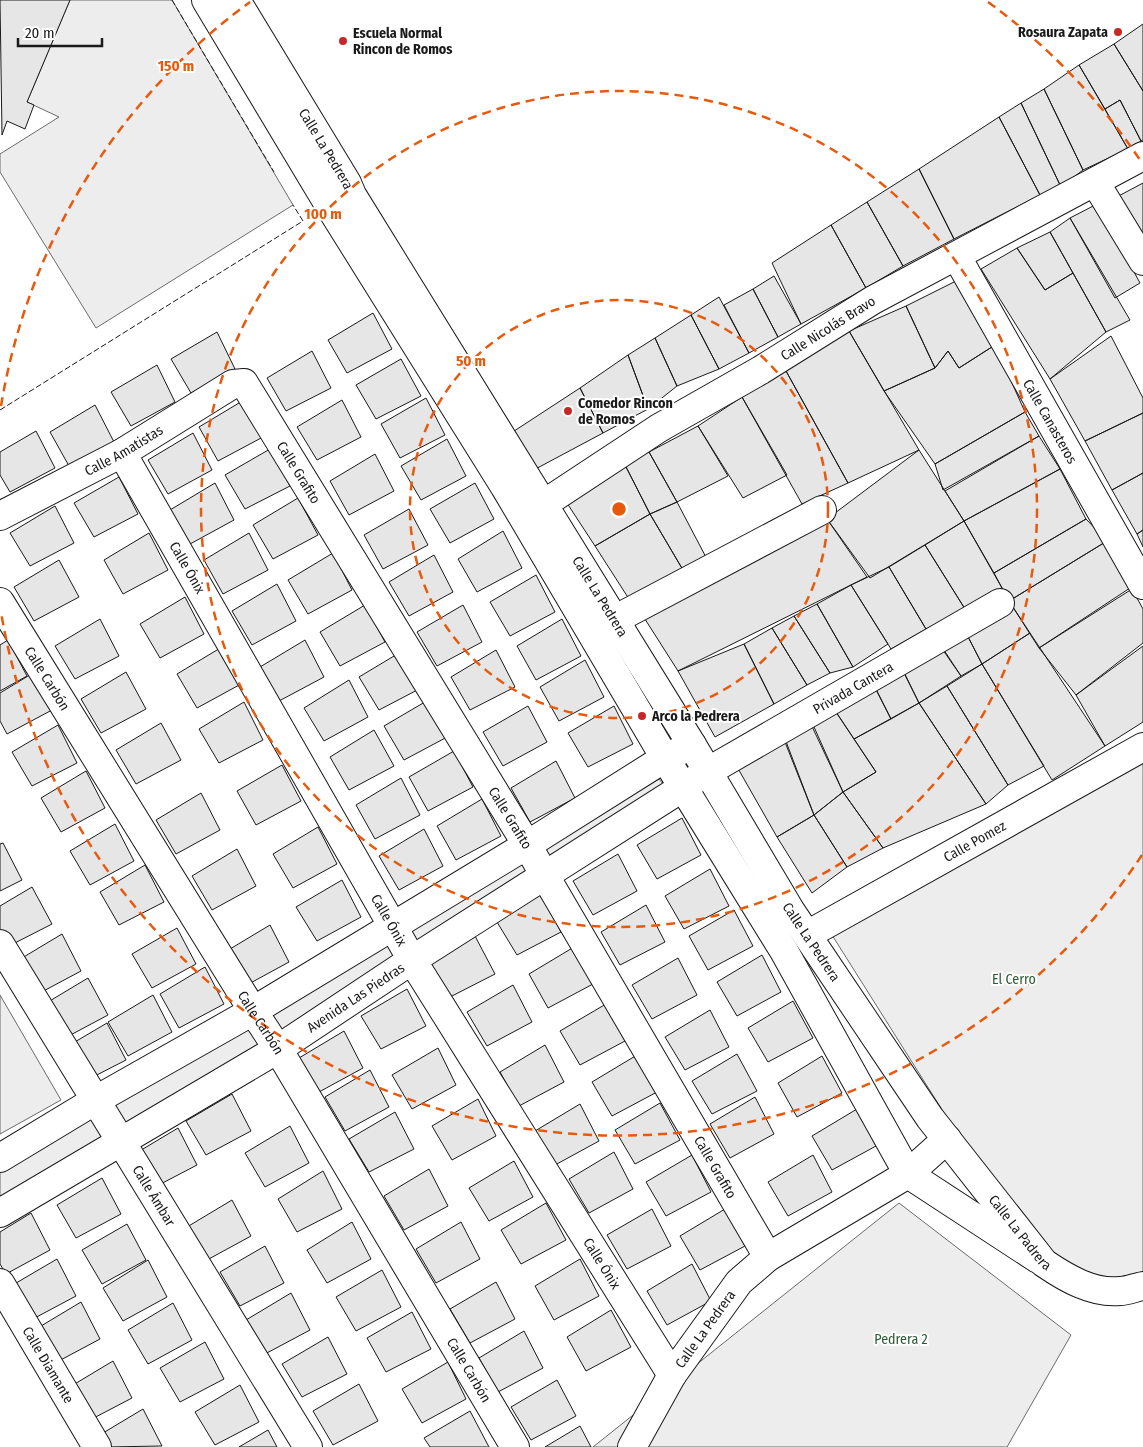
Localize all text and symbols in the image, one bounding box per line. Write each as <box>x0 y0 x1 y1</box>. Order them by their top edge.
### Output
scale bar <box>18 15 101 47</box>
text: 20 m <box>25 24 55 42</box>
place label: Rosaura Zapata <box>1018 24 1108 41</box>
place label: Escuela Normal Rincon de Romos <box>353 25 452 58</box>
marker: Rosaura Zapata <box>1112 26 1124 38</box>
marker: Escuela Normal Rincon de Romos <box>337 35 349 47</box>
text: 150 m <box>158 57 194 75</box>
street label: Calle La Pedrera <box>295 105 357 192</box>
text: 100 m <box>304 205 342 223</box>
street label: Calle Nicolás Bravo <box>777 292 878 364</box>
text: 50 m <box>456 352 486 370</box>
street label: Calle Canasteros <box>1020 376 1081 467</box>
place label: Comedor Rincon de Romos <box>578 395 673 428</box>
marker: Comedor Rincon de Romos <box>562 405 574 417</box>
street label: Calle Amatistas <box>82 421 166 479</box>
street label: Calle Grafito <box>273 438 324 507</box>
centre of rings <box>610 500 628 518</box>
street label: Calle Ónix <box>166 539 210 597</box>
street label: Calle La Pedrera <box>569 553 632 640</box>
street label: Calle Carbón <box>21 643 74 714</box>
street label: Privada Cantera <box>810 658 896 718</box>
place label: Arco la Pedrera <box>651 708 740 725</box>
marker: Arco la Pedrera <box>636 710 648 722</box>
street label: Calle Grafito <box>485 784 536 852</box>
street label: Calle Pomez <box>940 817 1009 865</box>
street label: Calle Ónix <box>368 891 411 950</box>
street label: Calle La Pedrera <box>779 899 844 985</box>
street label: Avenida Las Piedras <box>304 959 408 1036</box>
park label: El Cerro <box>992 971 1036 988</box>
street label: Calle Carbón <box>234 988 288 1057</box>
street label: Calle Grafito <box>690 1133 740 1201</box>
street label: Calle Ámbar <box>129 1162 179 1229</box>
street label: Calle La Padrera <box>985 1191 1055 1274</box>
street label: Calle Ónix <box>580 1235 625 1293</box>
street label: Calle La Pedrera <box>671 1287 739 1371</box>
street label: Calle Diamante <box>19 1323 78 1406</box>
park label: Pedrera 2 <box>874 1331 928 1348</box>
street label: Calle Carbón <box>443 1335 495 1405</box>

